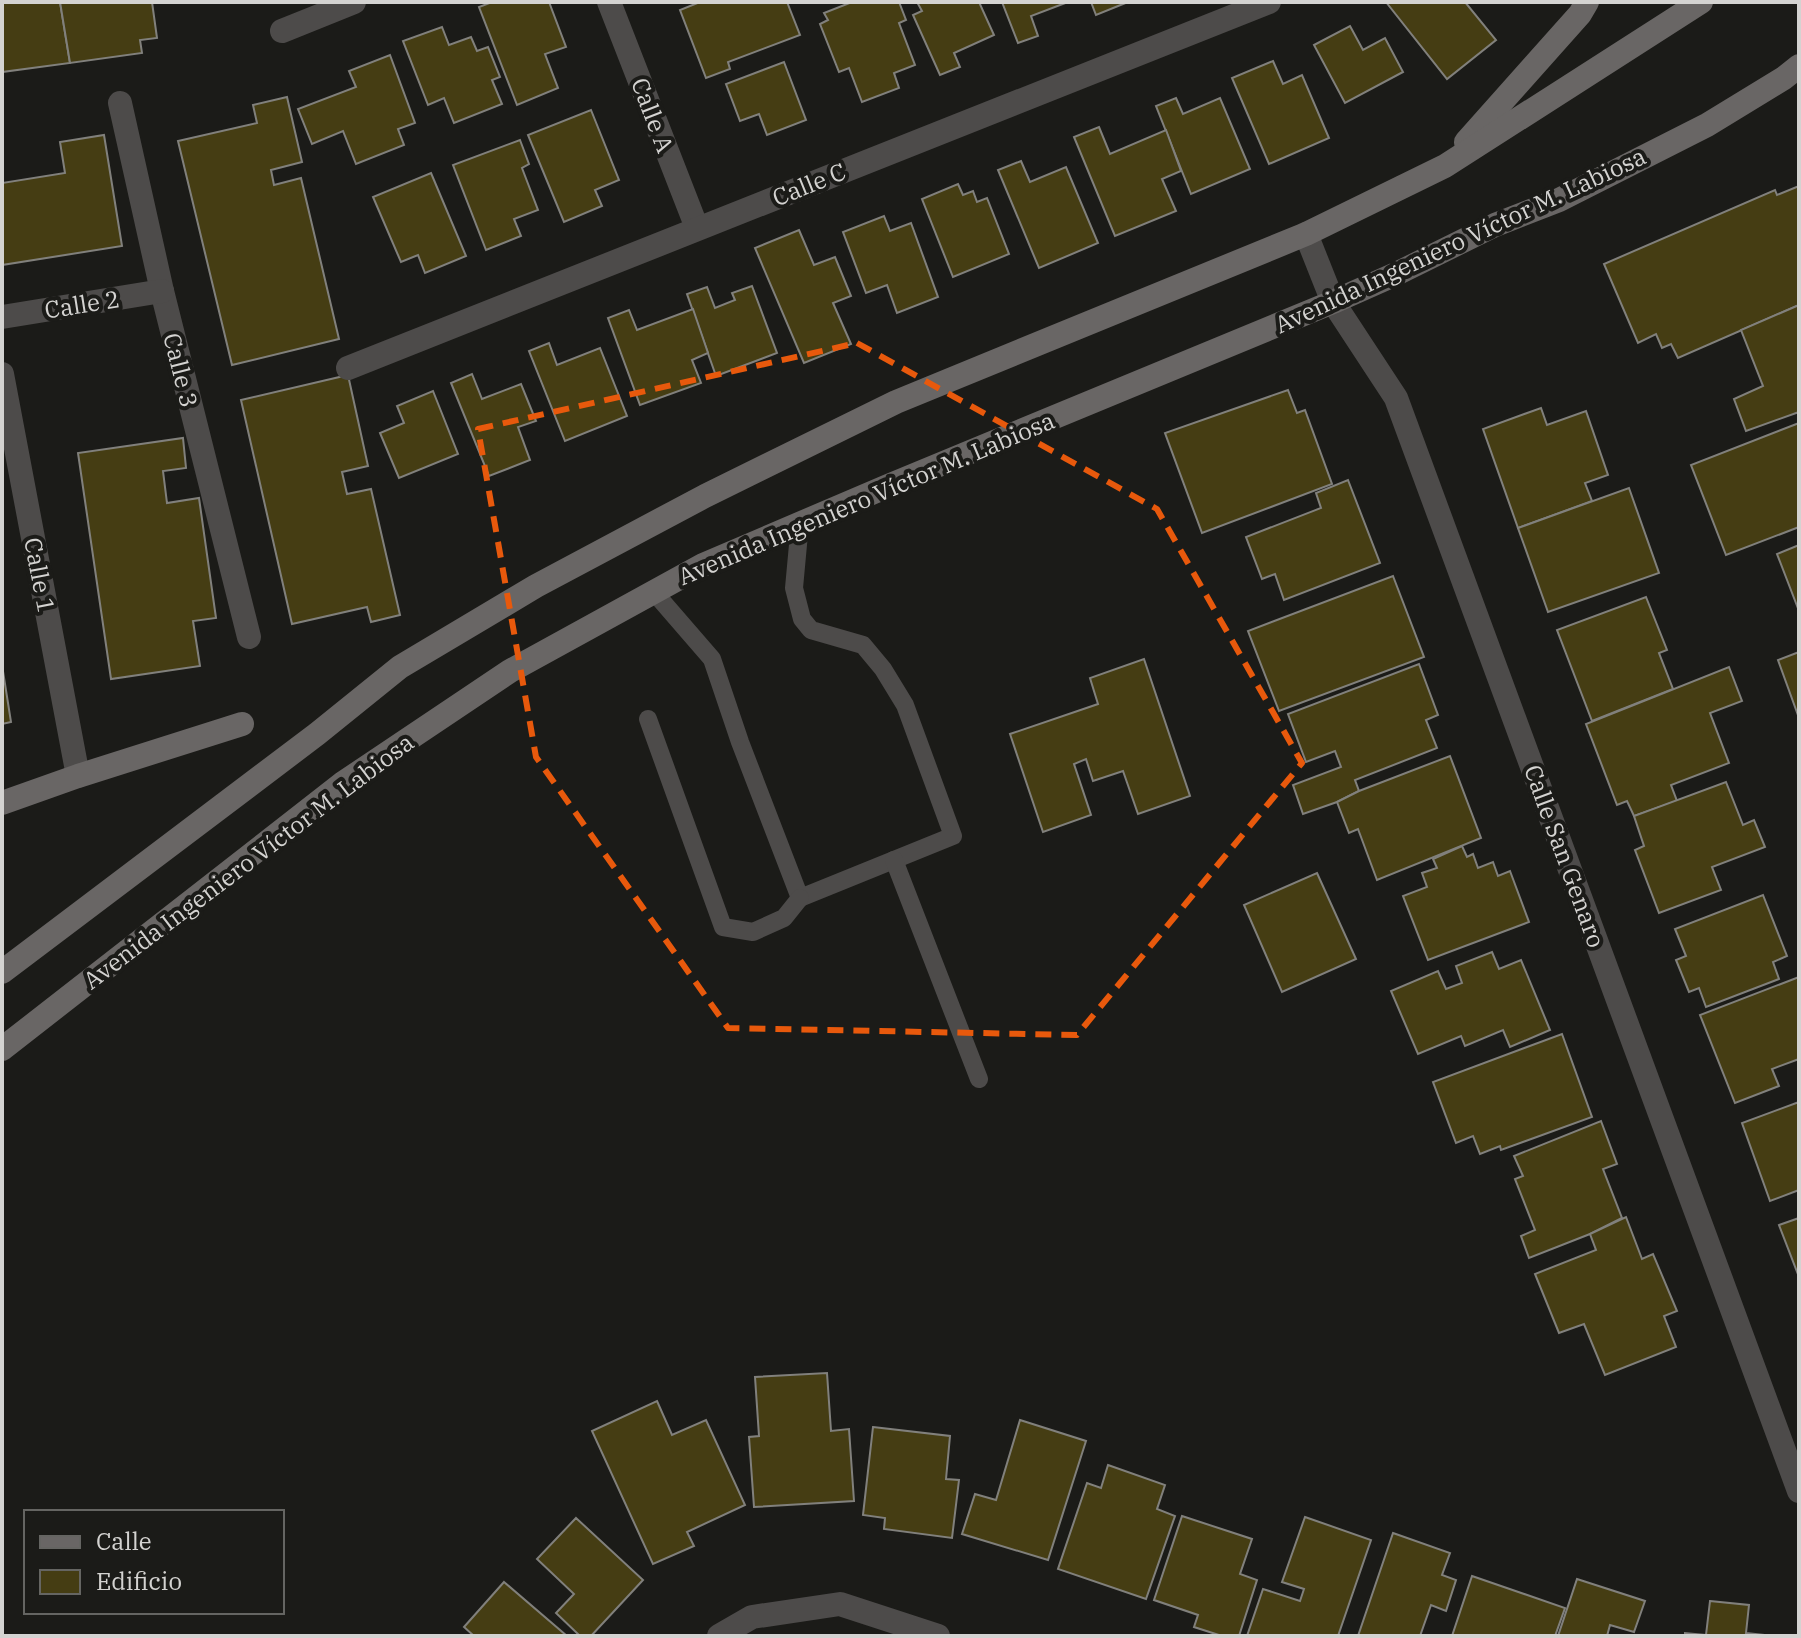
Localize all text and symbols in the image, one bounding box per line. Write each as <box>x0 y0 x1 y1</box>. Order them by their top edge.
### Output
street label: Calle A <box>624 73 682 158</box>
street label: Avenida Ingeniero Víctor M. Labiosa <box>1269 140 1651 340</box>
street label: Calle C <box>767 155 851 213</box>
street label: Calle 2 <box>42 282 122 326</box>
street label: Calle 3 <box>156 329 206 411</box>
street label: Avenida Ingeniero Víctor M. Labiosa <box>673 404 1059 592</box>
street label: Calle 1 <box>17 535 63 615</box>
street label: Avenida Ingeniero Víctor M. Labiosa <box>76 726 420 996</box>
street label: Calle San Genaro <box>1517 760 1613 952</box>
legend <box>24 1510 284 1614</box>
text: Calle <box>96 1525 152 1557</box>
text: Edificio <box>96 1565 182 1597</box>

